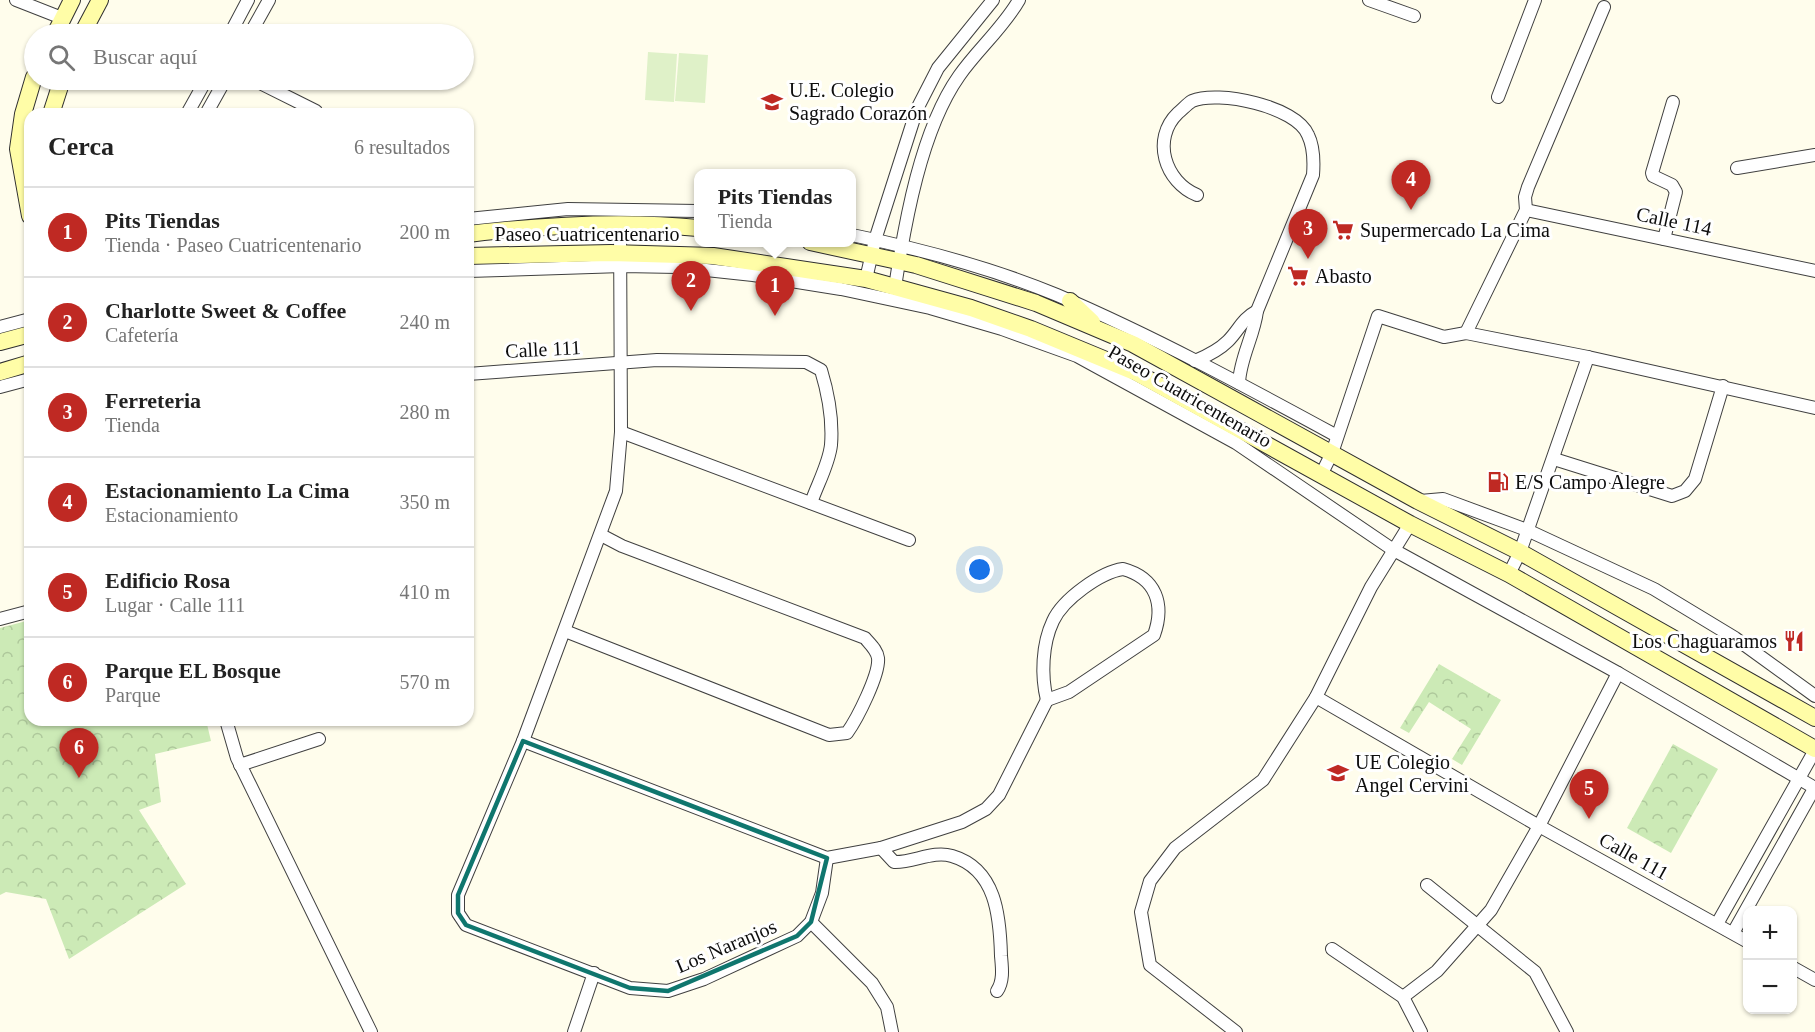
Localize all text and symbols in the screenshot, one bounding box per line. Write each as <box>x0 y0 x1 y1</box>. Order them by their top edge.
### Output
search box <box>24 24 474 90</box>
icon: search <box>45 41 78 74</box>
text: Buscar aquí <box>93 44 197 69</box>
place label: U.E. Colegio Sagrado Corazón <box>789 79 927 125</box>
school or university icon: U.E. Colegio Sagrado Corazón <box>760 90 784 114</box>
text: Cerca <box>48 132 114 161</box>
text: 6 resultados <box>354 136 450 158</box>
pin: 4 <box>1392 160 1430 210</box>
popup <box>694 169 856 247</box>
text: Pits Tiendas <box>718 184 832 209</box>
street label: Calle 114 <box>1634 202 1714 240</box>
text: Pits Tiendas <box>105 208 220 233</box>
text: Tienda <box>718 210 772 232</box>
pin: 3 <box>1288 210 1328 259</box>
supermarket icon: Supermercado La Cima <box>1331 218 1355 242</box>
place label: Supermercado La Cima <box>1360 219 1550 242</box>
text: 1 <box>63 221 73 243</box>
text: 200 m <box>399 221 450 243</box>
street label: Paseo Cuatricentenario <box>495 223 679 245</box>
text: Tienda · Paseo Cuatricentenario <box>105 234 361 256</box>
pin: 2 <box>672 262 710 311</box>
supermarket icon: Abasto <box>1286 264 1310 288</box>
place label: Abasto <box>1315 265 1372 287</box>
pin: 1 <box>756 266 794 316</box>
text: Charlotte Sweet & Coffee <box>105 298 346 323</box>
text: 2 <box>63 311 73 333</box>
text: 240 m <box>399 311 450 333</box>
text: Cafetería <box>105 324 178 346</box>
street label: Calle 111 <box>505 336 581 362</box>
street label: Paseo Cuatricentenario <box>1104 340 1276 452</box>
text: Ferreteria <box>105 388 201 413</box>
text: 3 <box>63 401 73 423</box>
text: 280 m <box>399 401 450 423</box>
text: Tienda <box>105 414 160 436</box>
fuel station icon: E/S Campo Alegre <box>1486 470 1510 494</box>
place label: E/S Campo Alegre <box>1515 471 1665 494</box>
text: Estacionamiento La Cima <box>105 478 349 503</box>
text: 4 <box>63 491 73 513</box>
text: 350 m <box>399 491 450 513</box>
text: Estacionamiento <box>105 504 238 526</box>
your location <box>965 555 994 584</box>
text: Edificio Rosa <box>105 568 230 593</box>
text: 5 <box>63 581 73 603</box>
text: 410 m <box>399 581 450 603</box>
text: Lugar · Calle 111 <box>105 594 245 616</box>
restaurant icon: Los Chaguaramos <box>1782 629 1806 653</box>
place label: Los Chaguaramos <box>1632 630 1777 653</box>
text: Parque EL Bosque <box>105 658 281 683</box>
text: 6 <box>63 671 73 693</box>
text: 570 m <box>399 671 450 693</box>
text: Parque <box>105 684 161 706</box>
pin: 6 <box>60 728 98 778</box>
place label: UE Colegio Angel Cervini <box>1355 751 1469 797</box>
school or university icon: UE Colegio Angel Cervini <box>1326 761 1350 785</box>
pin: 5 <box>1570 770 1608 819</box>
street label: Calle 111 <box>1596 828 1672 884</box>
map controls <box>1743 906 1797 1014</box>
button: + <box>1743 906 1797 960</box>
street label: Los Naranjos <box>672 915 780 978</box>
button: − <box>1743 960 1797 1014</box>

